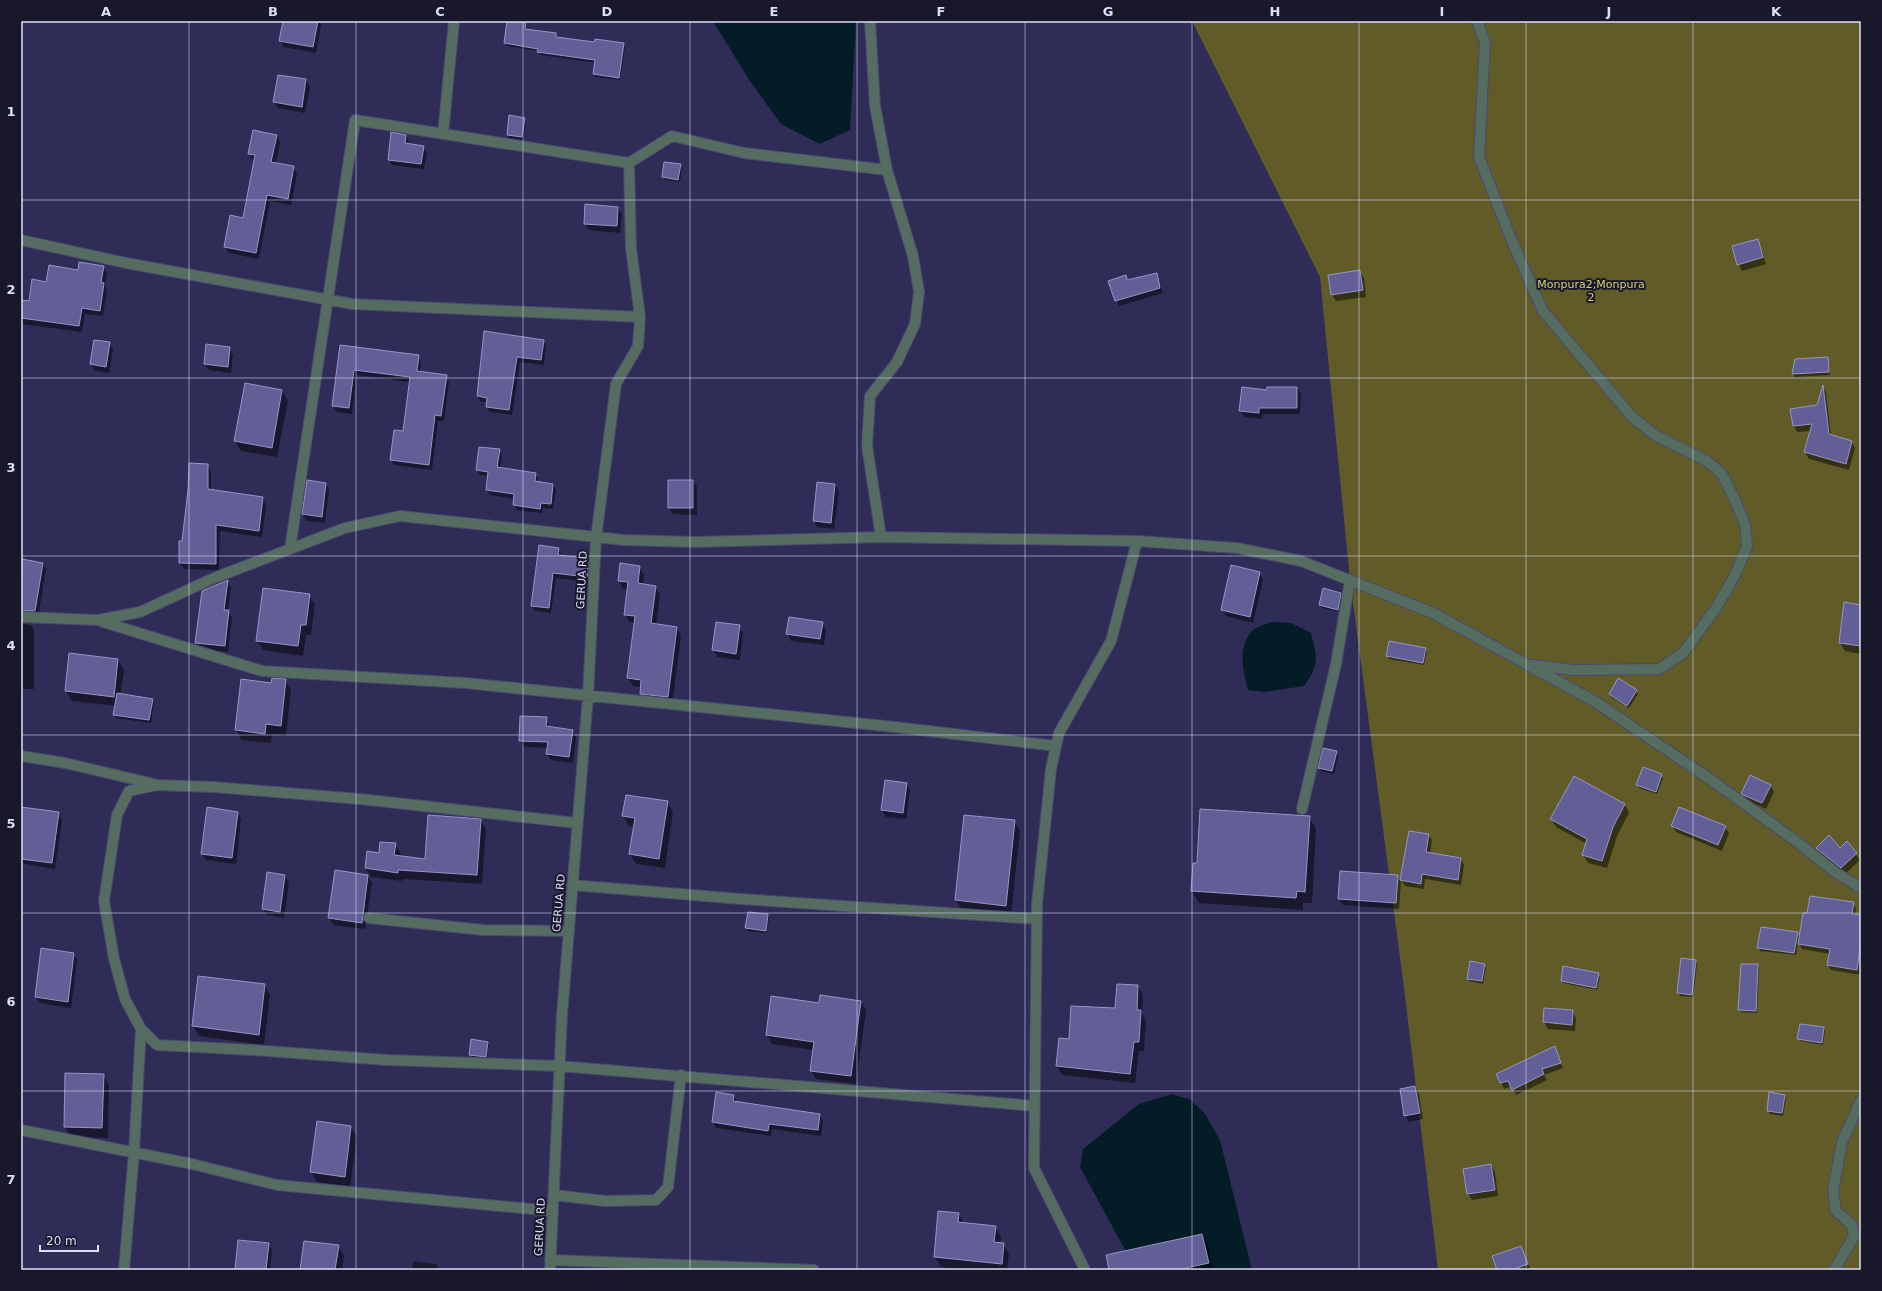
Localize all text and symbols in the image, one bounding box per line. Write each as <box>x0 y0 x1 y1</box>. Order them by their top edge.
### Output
text: A <box>101 4 111 19</box>
text: B <box>268 4 278 19</box>
text: C <box>435 4 445 19</box>
text: D <box>602 4 613 19</box>
text: E <box>770 4 778 19</box>
text: F <box>937 4 945 19</box>
text: G <box>1103 4 1113 19</box>
text: H <box>1270 4 1280 19</box>
text: I <box>1440 4 1444 19</box>
text: J <box>1606 4 1611 19</box>
text: K <box>1771 4 1782 19</box>
text: 1 <box>6 104 16 119</box>
park label: Monpura2;Monpura 2 <box>1537 278 1645 304</box>
text: 2 <box>6 282 16 297</box>
text: 3 <box>6 460 16 475</box>
street label: GERUA RD <box>574 551 590 609</box>
text: 4 <box>6 638 16 653</box>
text: 5 <box>6 816 16 831</box>
street label: GERUA RD <box>550 873 568 933</box>
text: 6 <box>6 994 16 1009</box>
text: 7 <box>6 1172 16 1187</box>
street label: GERUA RD <box>532 1198 548 1256</box>
scale bar <box>40 1227 98 1253</box>
text: 20 m <box>46 1234 77 1248</box>

